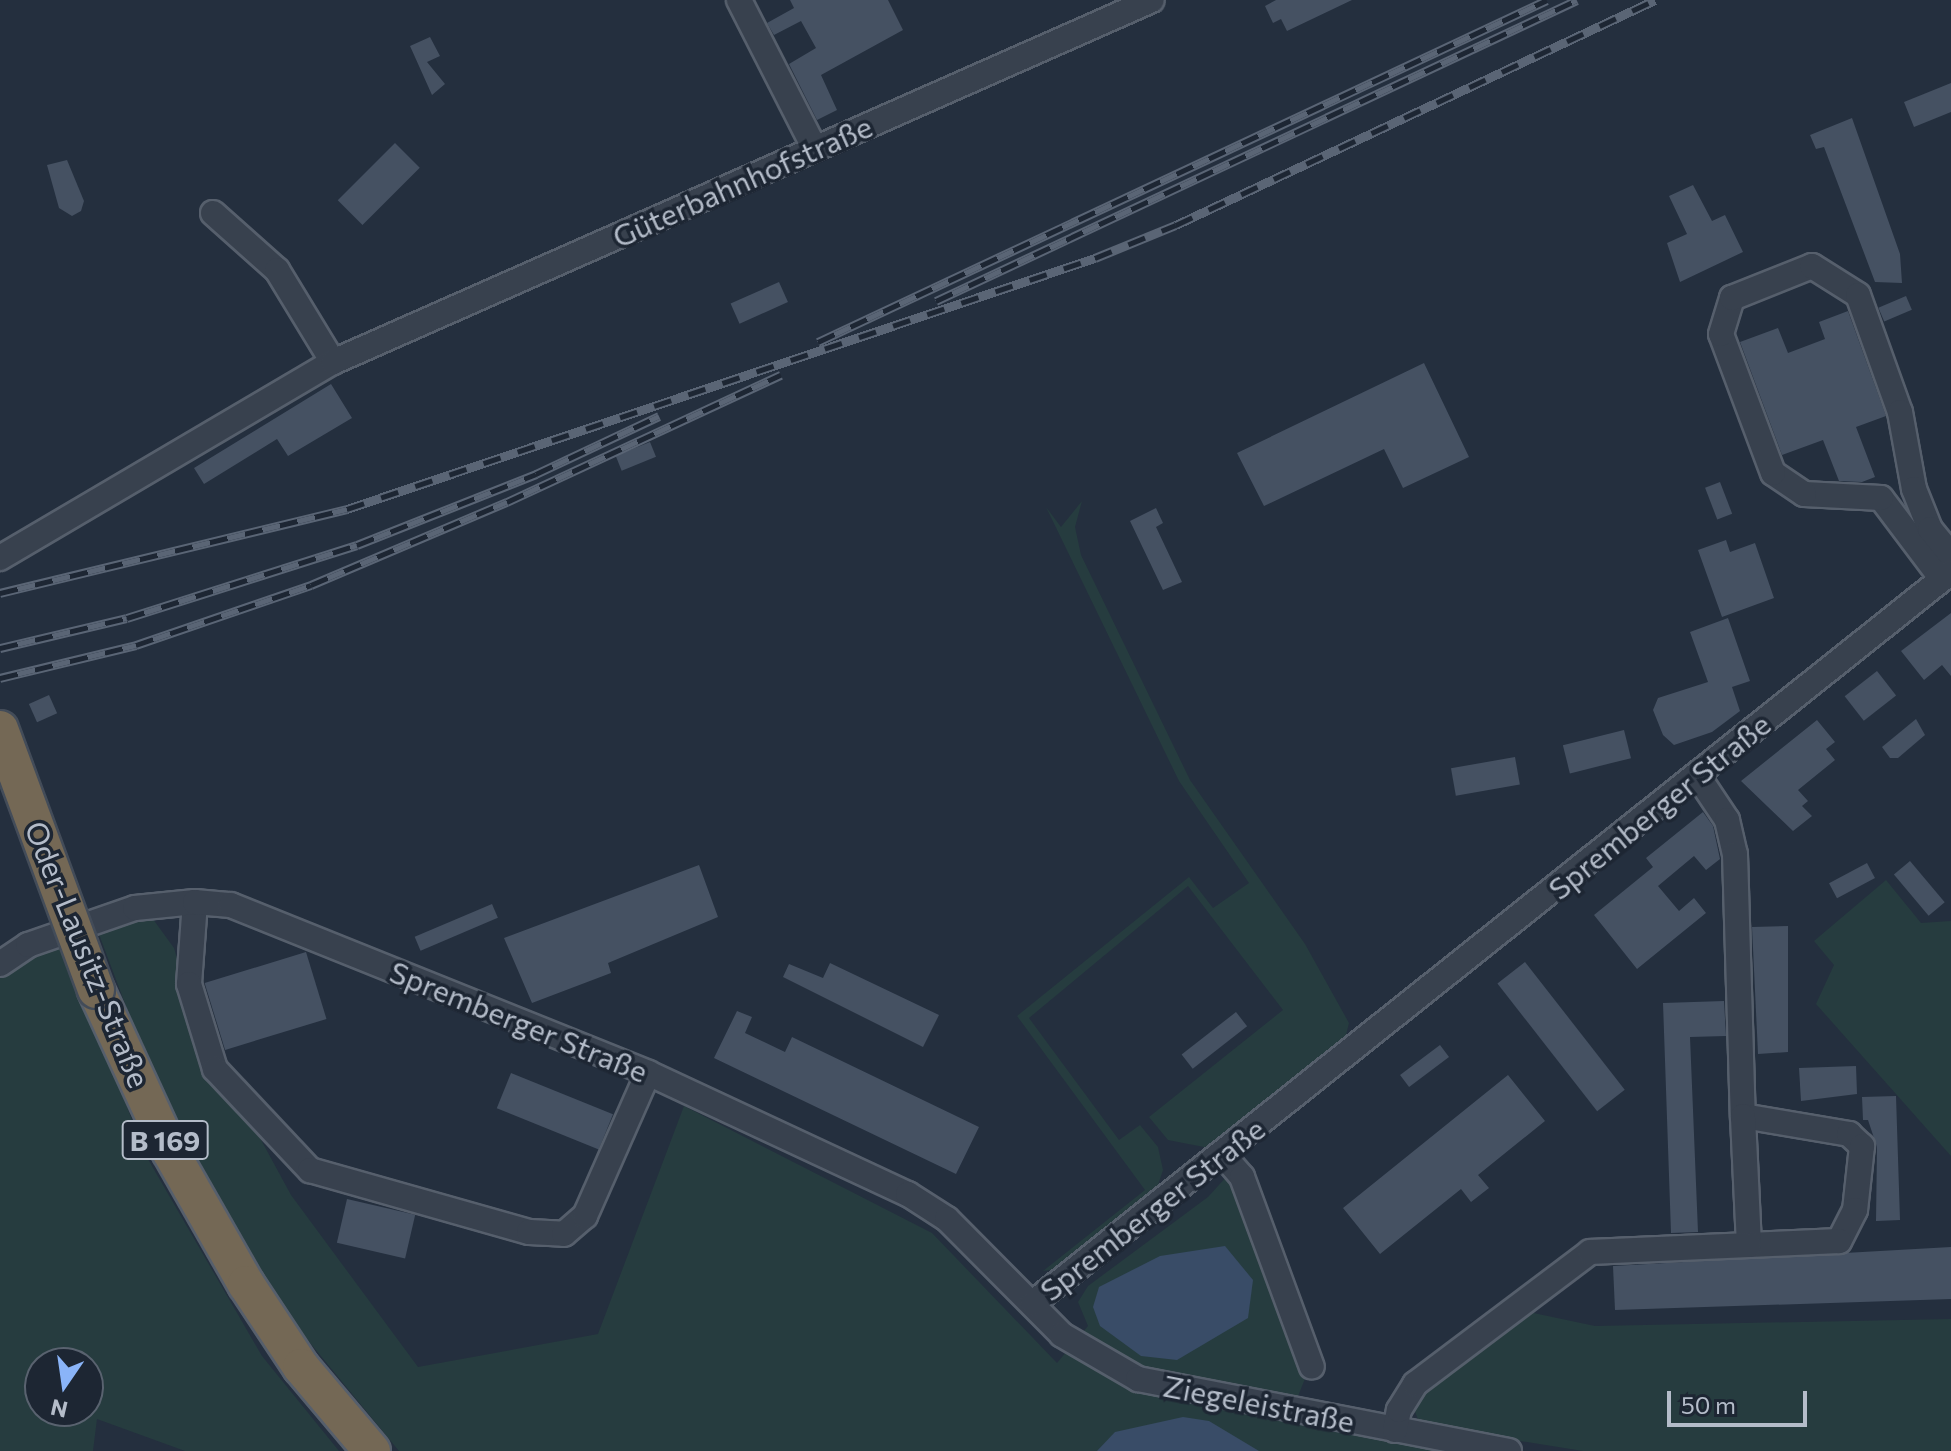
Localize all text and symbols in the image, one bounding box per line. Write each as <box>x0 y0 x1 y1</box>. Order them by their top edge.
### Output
street label: Güterbahnhofstraße <box>607 108 877 254</box>
street label: Spremberger Straße <box>1541 706 1777 906</box>
street label: Oder-Lausitz-Straße <box>18 816 158 1092</box>
street label: Spremberger Straße <box>385 953 653 1089</box>
street label: Spremberger Straße <box>1033 1110 1271 1308</box>
road number: B 169 <box>121 1116 209 1164</box>
north arrow <box>24 1347 104 1427</box>
street label: Ziegeleistraße <box>1160 1367 1358 1439</box>
scale bar <box>1671 1375 1811 1425</box>
text: 50 m <box>1681 1390 1736 1419</box>
text: N <box>48 1394 70 1424</box>

